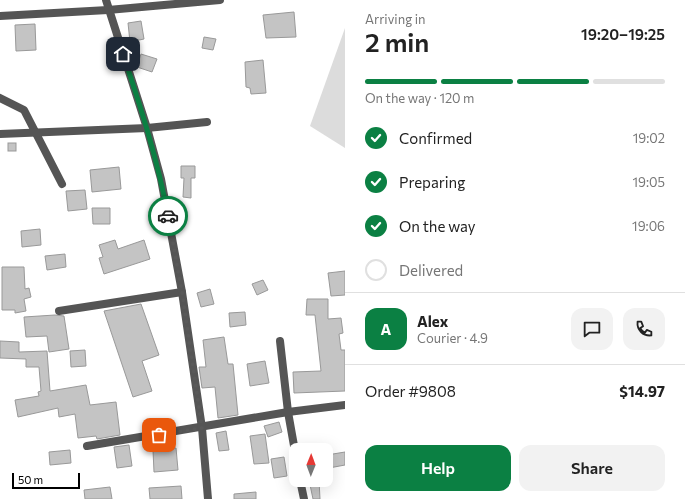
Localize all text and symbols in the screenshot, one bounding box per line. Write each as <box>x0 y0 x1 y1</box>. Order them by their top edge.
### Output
text: Arriving in <box>365 11 425 27</box>
text: 19:20–19:25 <box>581 25 665 43</box>
text: 2 min <box>365 26 429 57</box>
pin <box>106 37 140 71</box>
icon: home <box>112 43 134 65</box>
text: On the way · 120 m <box>365 90 474 106</box>
icon: check <box>365 127 387 149</box>
text: Confirmed <box>399 129 472 147</box>
text: 19:02 <box>633 130 665 146</box>
icon: check <box>365 171 387 193</box>
text: Preparing <box>399 173 465 191</box>
text: 19:05 <box>633 174 665 190</box>
courier <box>148 196 188 236</box>
icon: car <box>157 205 179 227</box>
icon: check <box>365 215 387 237</box>
text: On the way <box>399 217 476 235</box>
text: 19:06 <box>632 218 665 234</box>
text: Delivered <box>399 261 463 279</box>
button: chat <box>571 308 613 350</box>
button: phone <box>623 308 665 350</box>
text: Alex <box>417 312 448 330</box>
text: A <box>381 320 391 338</box>
text: Courier · 4.9 <box>417 330 488 346</box>
text: Order #9808 <box>365 382 456 400</box>
text: $14.97 <box>619 382 665 400</box>
pin <box>142 418 176 452</box>
icon: bag <box>148 424 170 446</box>
north arrow <box>289 443 333 487</box>
map controls <box>289 443 333 487</box>
button: Help <box>365 445 511 491</box>
button: Share <box>519 445 665 491</box>
scale bar <box>12 471 80 490</box>
text: 50 m <box>18 473 43 486</box>

